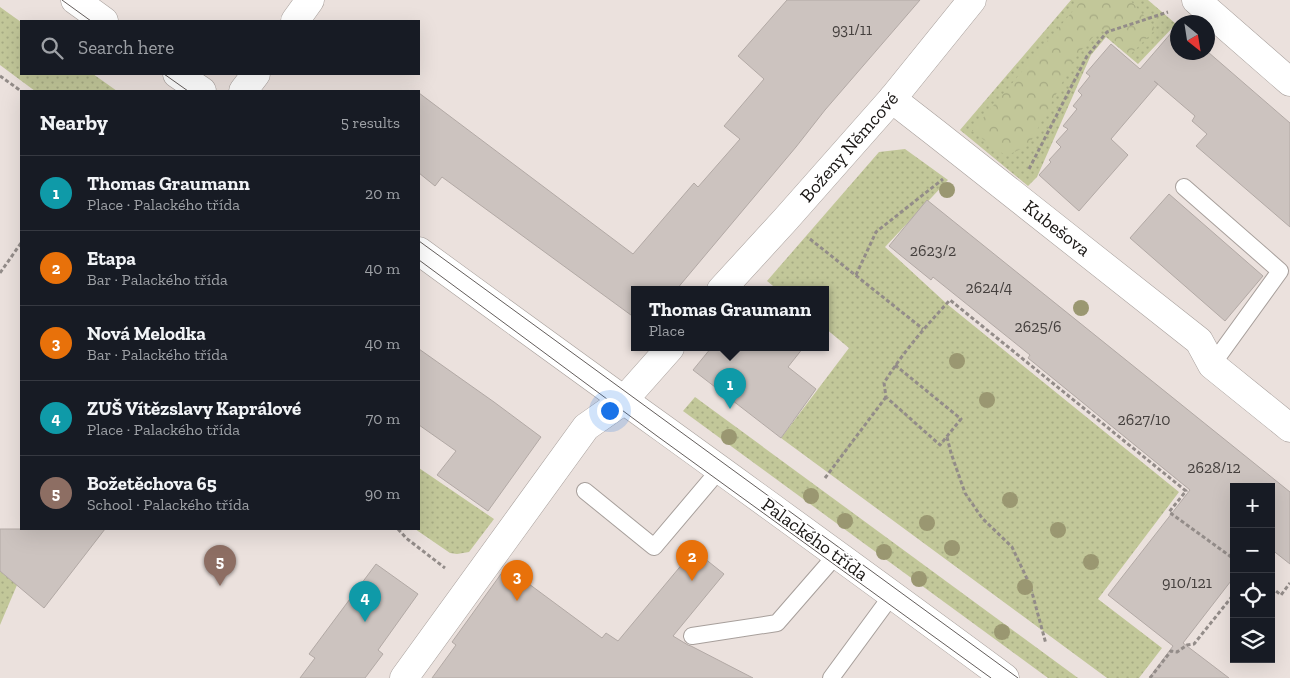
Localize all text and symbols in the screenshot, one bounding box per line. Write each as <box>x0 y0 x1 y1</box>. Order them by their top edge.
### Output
north arrow <box>1170 15 1215 60</box>
search box <box>20 20 420 75</box>
house number: 931/11 <box>832 20 872 39</box>
icon: search <box>38 34 66 62</box>
text: Search here <box>78 36 174 59</box>
street label: Boženy Němcové <box>795 87 903 207</box>
text: Nearby <box>40 110 108 135</box>
text: 5 results <box>341 113 400 132</box>
text: Thomas Graumann <box>87 172 250 195</box>
text: 1 <box>53 184 59 203</box>
text: 20 m <box>365 184 400 203</box>
text: Place · Palackého třída <box>87 195 240 214</box>
street label: Kubešova <box>1019 195 1095 261</box>
house number: 2623/2 <box>910 241 956 260</box>
text: Etapa <box>87 247 136 270</box>
text: 2 <box>52 259 60 278</box>
text: 40 m <box>365 259 400 278</box>
text: Bar · Palackého třída <box>87 270 228 289</box>
house number: 2624/4 <box>966 278 1013 297</box>
popup <box>631 286 829 351</box>
text: Thomas Graumann <box>649 298 811 321</box>
house number: 2625/6 <box>1015 317 1061 336</box>
text: Place <box>649 321 685 340</box>
text: Nová Melodka <box>87 322 206 345</box>
text: 3 <box>52 334 60 353</box>
text: 40 m <box>365 334 400 353</box>
text: Bar · Palackého třída <box>87 345 228 364</box>
pin: 1 <box>714 368 746 409</box>
text: ZUŠ Vítězslavy Kaprálové <box>87 397 301 420</box>
your location <box>597 398 623 424</box>
text: 4 <box>51 409 61 428</box>
text: 70 m <box>366 409 400 428</box>
house number: 2627/10 <box>1118 410 1170 429</box>
text: Place · Palackého třída <box>87 420 240 439</box>
house number: 2628/12 <box>1187 458 1241 477</box>
text: Božetěchova 65 <box>87 472 217 495</box>
map controls <box>1230 483 1275 663</box>
button: + <box>1230 483 1275 528</box>
text: 5 <box>52 484 60 503</box>
text: 90 m <box>365 484 400 503</box>
street label: Palackého třída <box>757 493 873 585</box>
text: School · Palackého třída <box>87 495 250 514</box>
button: − <box>1230 528 1275 573</box>
pin: 2 <box>676 540 708 581</box>
pin: 5 <box>204 545 236 586</box>
pin: 3 <box>501 560 533 601</box>
house number: 910/121 <box>1162 573 1212 592</box>
button: locate <box>1230 573 1275 618</box>
pin: 4 <box>349 581 381 622</box>
button: layers <box>1230 618 1275 663</box>

